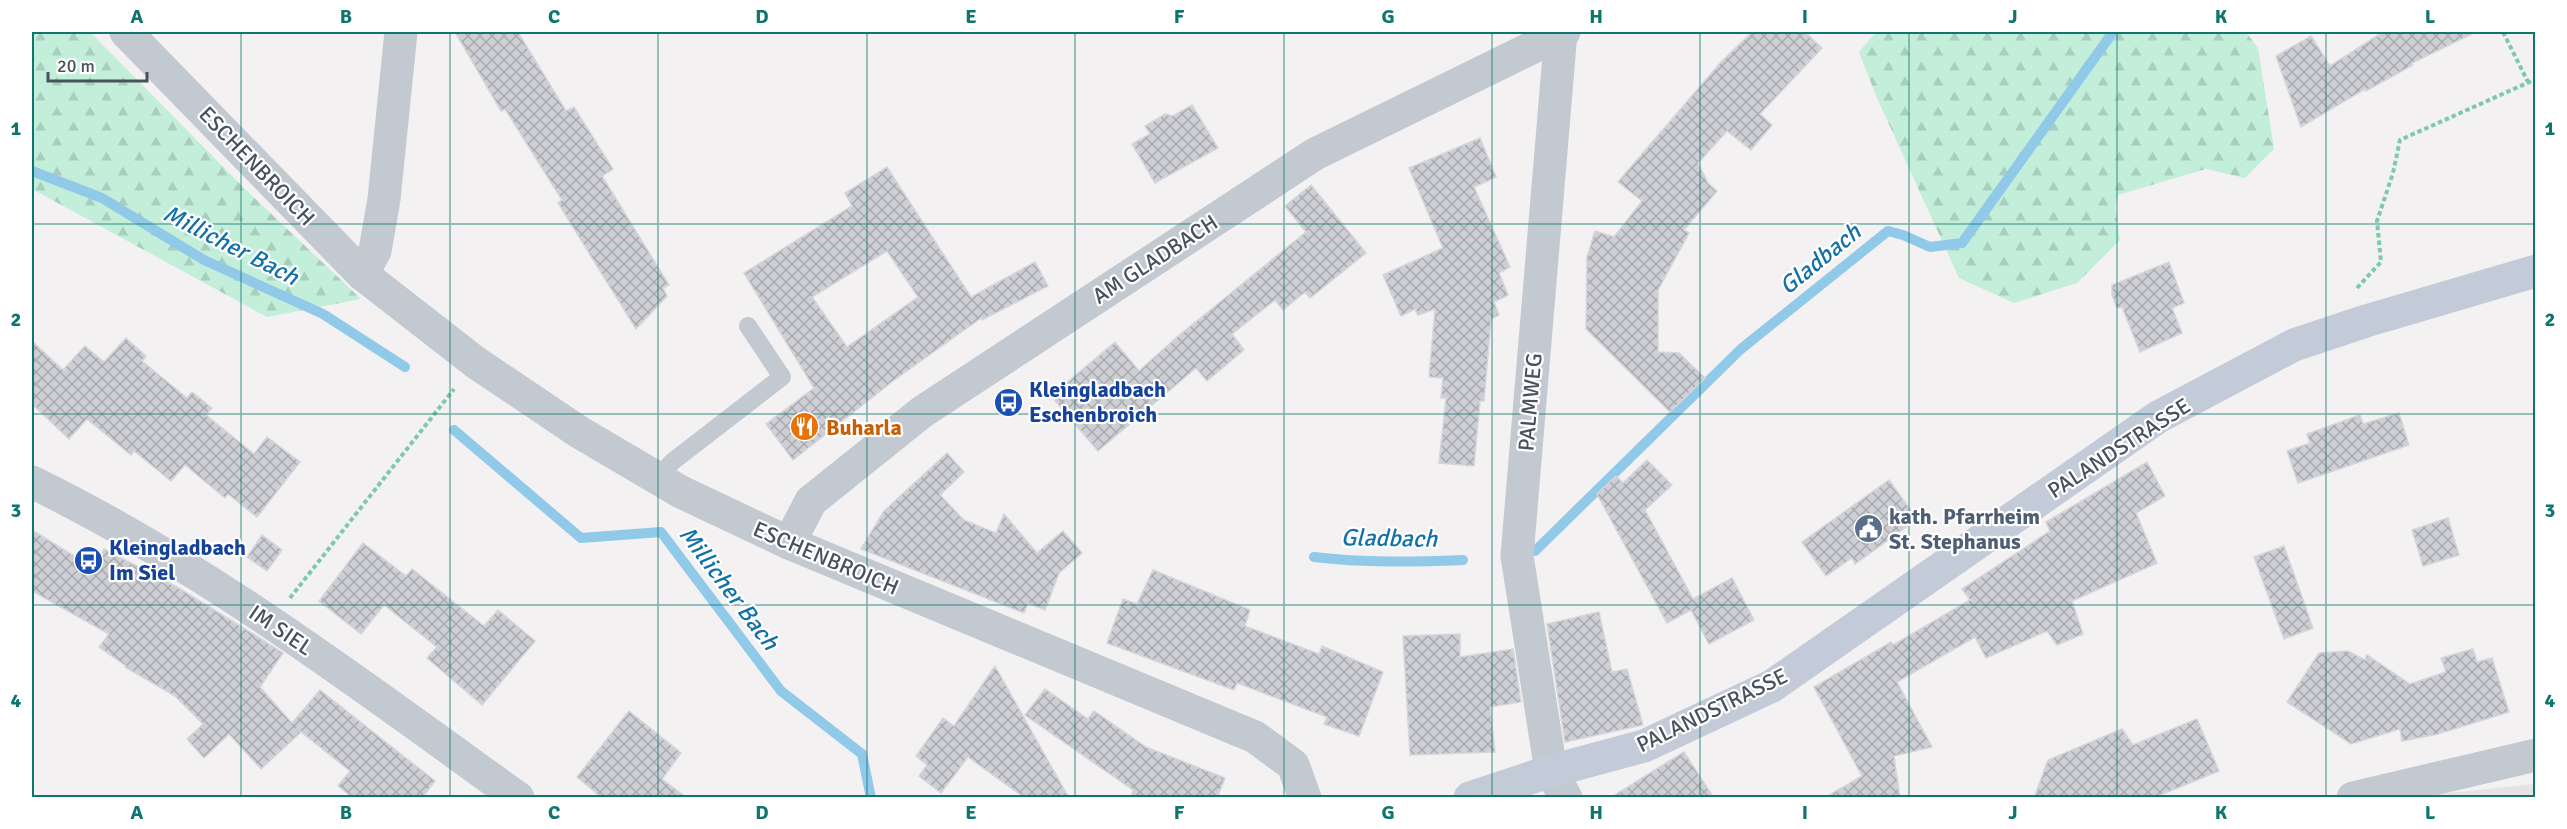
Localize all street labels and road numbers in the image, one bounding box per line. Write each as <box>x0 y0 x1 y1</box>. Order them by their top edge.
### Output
street label: ESCHENBROICH <box>193 101 321 231</box>
street label: AM GLADBACH <box>1087 209 1223 309</box>
street label: PALMWEG <box>1512 352 1548 452</box>
street label: PALANDSTRASSE <box>2043 392 2195 504</box>
street label: ESCHENBROICH <box>749 515 903 601</box>
street label: IM SIEL <box>244 599 318 661</box>
street label: PALANDSTRASSE <box>1632 662 1792 758</box>

